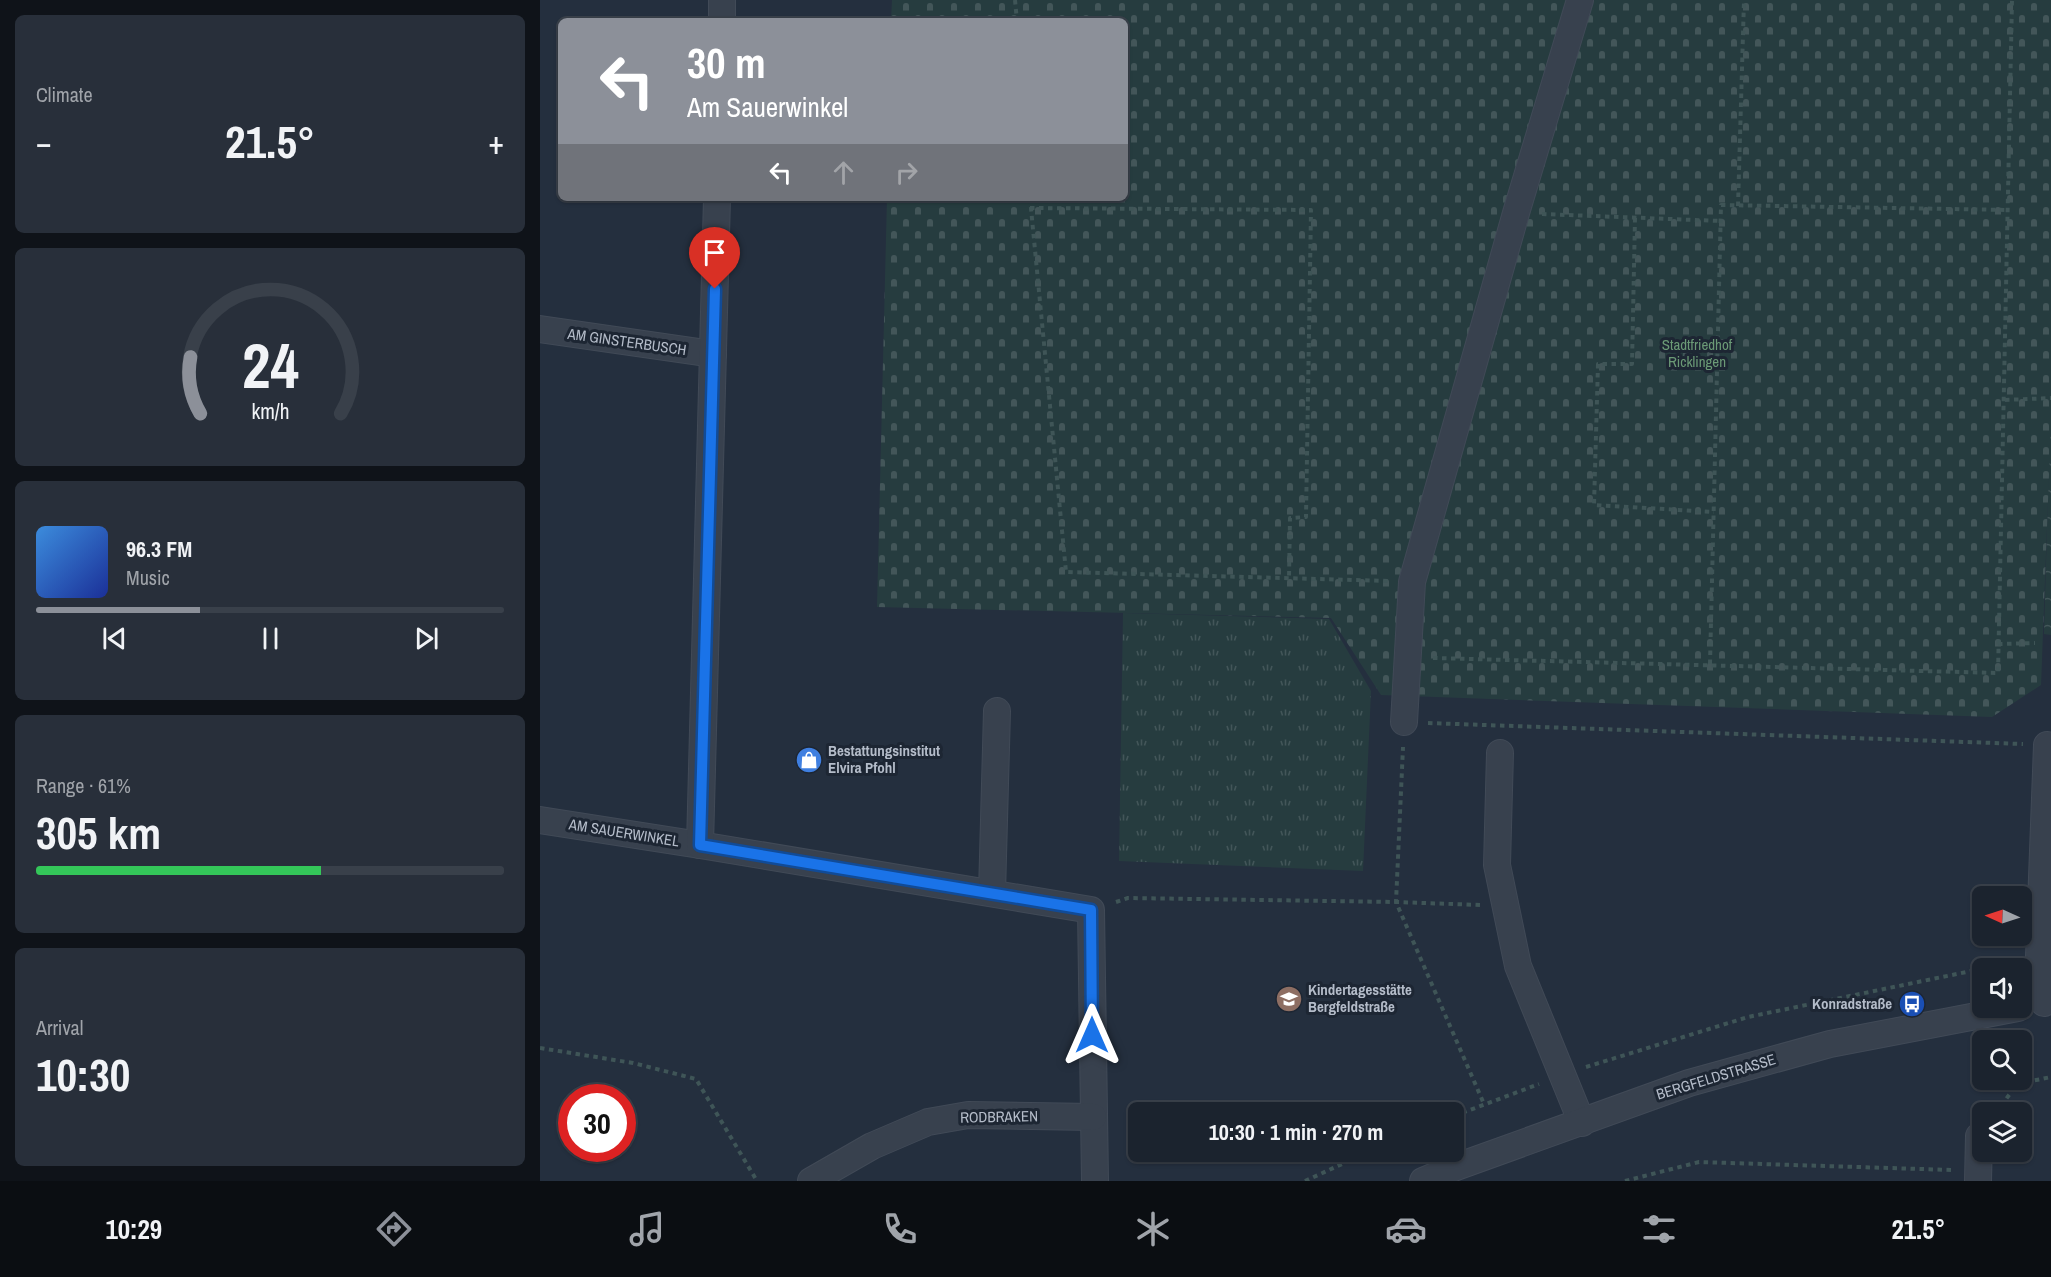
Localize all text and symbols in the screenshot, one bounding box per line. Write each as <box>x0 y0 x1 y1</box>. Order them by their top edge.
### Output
text: 30 m <box>687 35 766 91</box>
icon: left <box>588 42 666 120</box>
text: Climate <box>36 81 93 108</box>
text: Am Sauerwinkel <box>687 89 848 125</box>
text: 21.5° <box>225 111 315 172</box>
text: − <box>36 120 52 164</box>
text: + <box>488 120 504 164</box>
icon: left <box>764 156 797 189</box>
icon: ahead <box>827 156 860 189</box>
icon: right <box>890 156 923 189</box>
pin <box>689 227 740 289</box>
icon: arrive <box>698 236 731 269</box>
text: 24 <box>242 323 298 407</box>
street label: AM GINSTERBUSCH <box>565 323 688 360</box>
park label: Stadtfriedhof Ricklingen <box>1662 334 1733 372</box>
text: km/h <box>251 398 289 427</box>
text: 96.3 FM <box>126 534 192 564</box>
text: Music <box>126 564 170 591</box>
icon: previous <box>98 622 131 655</box>
icon: pause <box>254 622 287 655</box>
icon: next <box>410 622 443 655</box>
place label: Bestattungsinstitut Elvira Pfohl <box>828 740 940 778</box>
shop icon: Bestattungsinstitut Elvira Pfohl <box>794 745 824 775</box>
text: Range · 61% <box>36 772 131 799</box>
text: 305 km <box>36 802 161 863</box>
street label: AM SAUERWINKEL <box>567 813 681 852</box>
north arrow <box>1972 886 2032 946</box>
map controls <box>1972 886 2032 1162</box>
button: sound <box>1972 958 2032 1018</box>
place label: Kindertagesstätte Bergfeldstraße <box>1308 979 1412 1017</box>
school or university icon: Kindertagesstätte Bergfeldstraße <box>1274 984 1304 1014</box>
bus stop icon: Konradstraße <box>1897 989 1927 1019</box>
place label: Konradstraße <box>1812 993 1892 1014</box>
position arrow <box>1060 1003 1124 1067</box>
text: Arrival <box>36 1014 83 1041</box>
button: search <box>1972 1030 2032 1090</box>
text: 10:30 <box>36 1044 130 1105</box>
street label: BERGFELDSTRASSE <box>1654 1048 1778 1105</box>
speed limit sign: 30 <box>558 1084 636 1162</box>
button: layers <box>1972 1102 2032 1162</box>
street label: RODBRAKEN <box>960 1105 1038 1128</box>
text: 10:30 · 1 min · 270 m <box>1209 1117 1383 1147</box>
icon: directions <box>373 1208 415 1250</box>
icon: music <box>626 1208 668 1250</box>
icon: phone <box>879 1208 921 1250</box>
icon: climate <box>1132 1208 1174 1250</box>
icon: car <box>1385 1208 1427 1250</box>
icon: filters <box>1638 1208 1680 1250</box>
text: 10:29 <box>106 1211 162 1247</box>
text: 21.5° <box>1891 1211 1945 1247</box>

